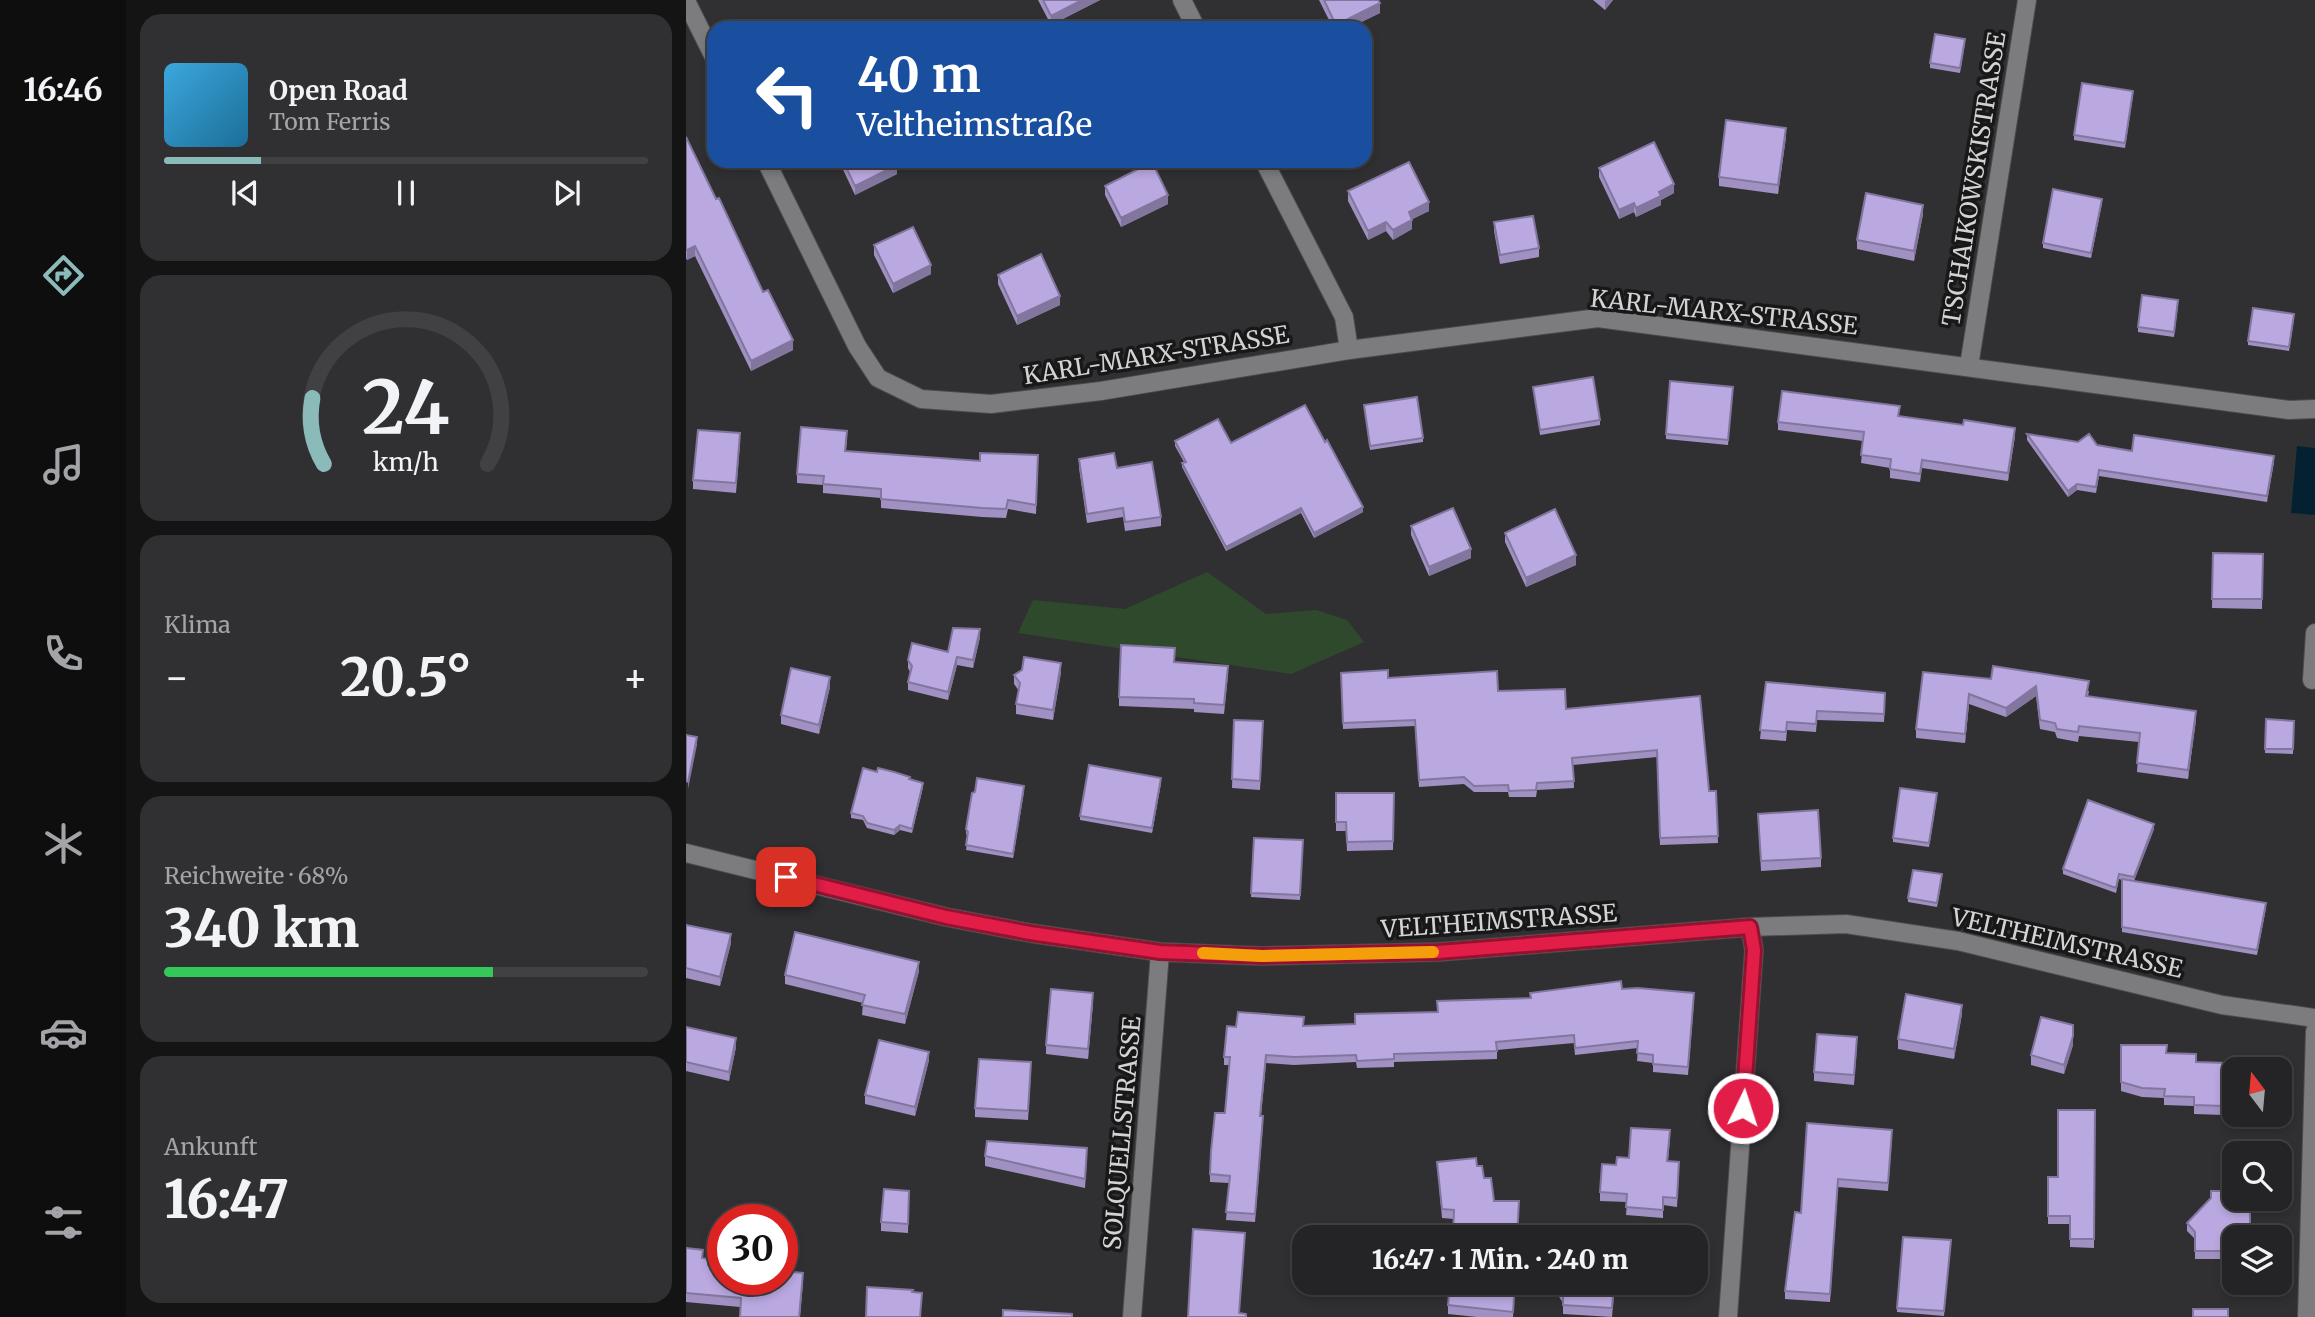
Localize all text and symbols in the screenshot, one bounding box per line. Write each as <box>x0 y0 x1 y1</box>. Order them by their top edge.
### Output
street label: TSCHAIKOWSKISTRASSE <box>1935 29 2013 328</box>
text: 40 m <box>857 44 981 105</box>
icon: left <box>742 49 833 140</box>
text: 16:46 <box>23 70 103 110</box>
text: Open Road <box>269 74 408 107</box>
text: Veltheimstraße <box>857 105 1092 145</box>
text: Tom Ferris <box>269 107 391 136</box>
icon: previous <box>226 174 264 212</box>
icon: pause <box>387 174 425 212</box>
icon: next <box>548 174 586 212</box>
icon: directions <box>39 251 88 300</box>
street label: KARL-MARX-STRASSE <box>1589 283 1860 342</box>
street label: KARL-MARX-STRASSE <box>1021 319 1292 391</box>
text: 24 <box>362 362 450 454</box>
icon: music <box>39 440 88 489</box>
text: km/h <box>373 446 439 478</box>
text: Klima <box>164 610 231 639</box>
icon: phone <box>39 629 88 678</box>
text: 20.5° <box>340 645 472 710</box>
text: − <box>164 654 189 701</box>
text: + <box>623 654 648 701</box>
icon: climate <box>39 819 88 868</box>
pin <box>756 847 816 907</box>
icon: arrive <box>767 858 805 896</box>
text: Reichweite · 68% <box>164 861 348 890</box>
text: 340 km <box>164 896 359 961</box>
street label: VELTHEIMSTRASSE <box>1379 897 1619 945</box>
street label: VELTHEIMSTRASSE <box>1947 901 2186 985</box>
icon: car <box>39 1008 88 1057</box>
street label: SOLQUELLSTRASSE <box>1096 1014 1148 1251</box>
north arrow <box>2222 1057 2292 1127</box>
map controls <box>2222 1057 2292 1295</box>
position arrow <box>1706 1071 1780 1145</box>
text: Ankunft <box>164 1132 257 1161</box>
button: search <box>2222 1141 2292 1211</box>
text: 16:47 <box>164 1167 289 1232</box>
icon: filters <box>39 1198 88 1247</box>
speed limit sign: 30 <box>707 1204 798 1295</box>
button: layers <box>2222 1225 2292 1295</box>
text: 16:47 · 1 Min. · 240 m <box>1372 1243 1628 1276</box>

